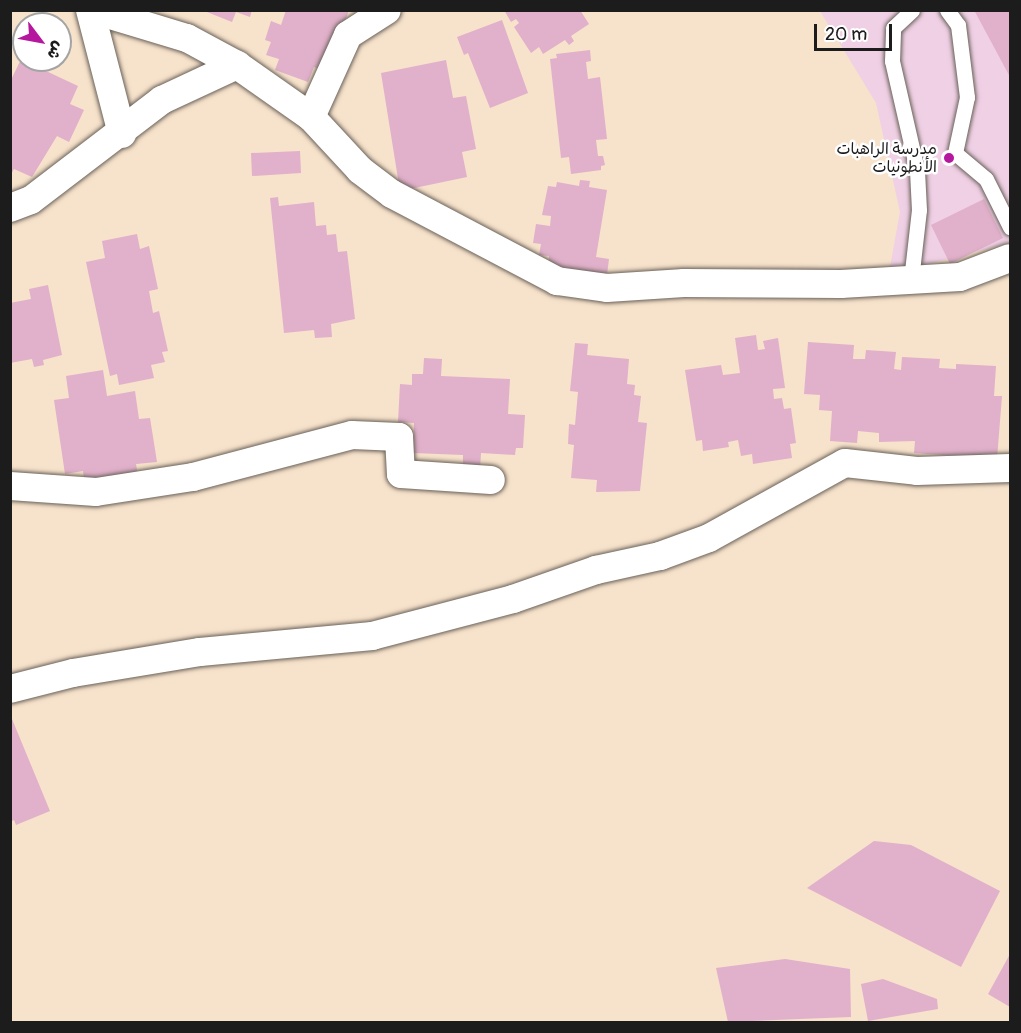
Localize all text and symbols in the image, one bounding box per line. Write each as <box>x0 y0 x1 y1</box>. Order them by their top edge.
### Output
north arrow <box>12 12 72 72</box>
scale bar <box>817 12 895 50</box>
text: 20 m <box>825 23 867 46</box>
text: ش <box>42 38 69 63</box>
place label: مدرسة الراهبات الأنطونيات <box>836 139 937 177</box>
marker: مدرسة الراهبات الأنطونيات <box>942 151 956 165</box>

